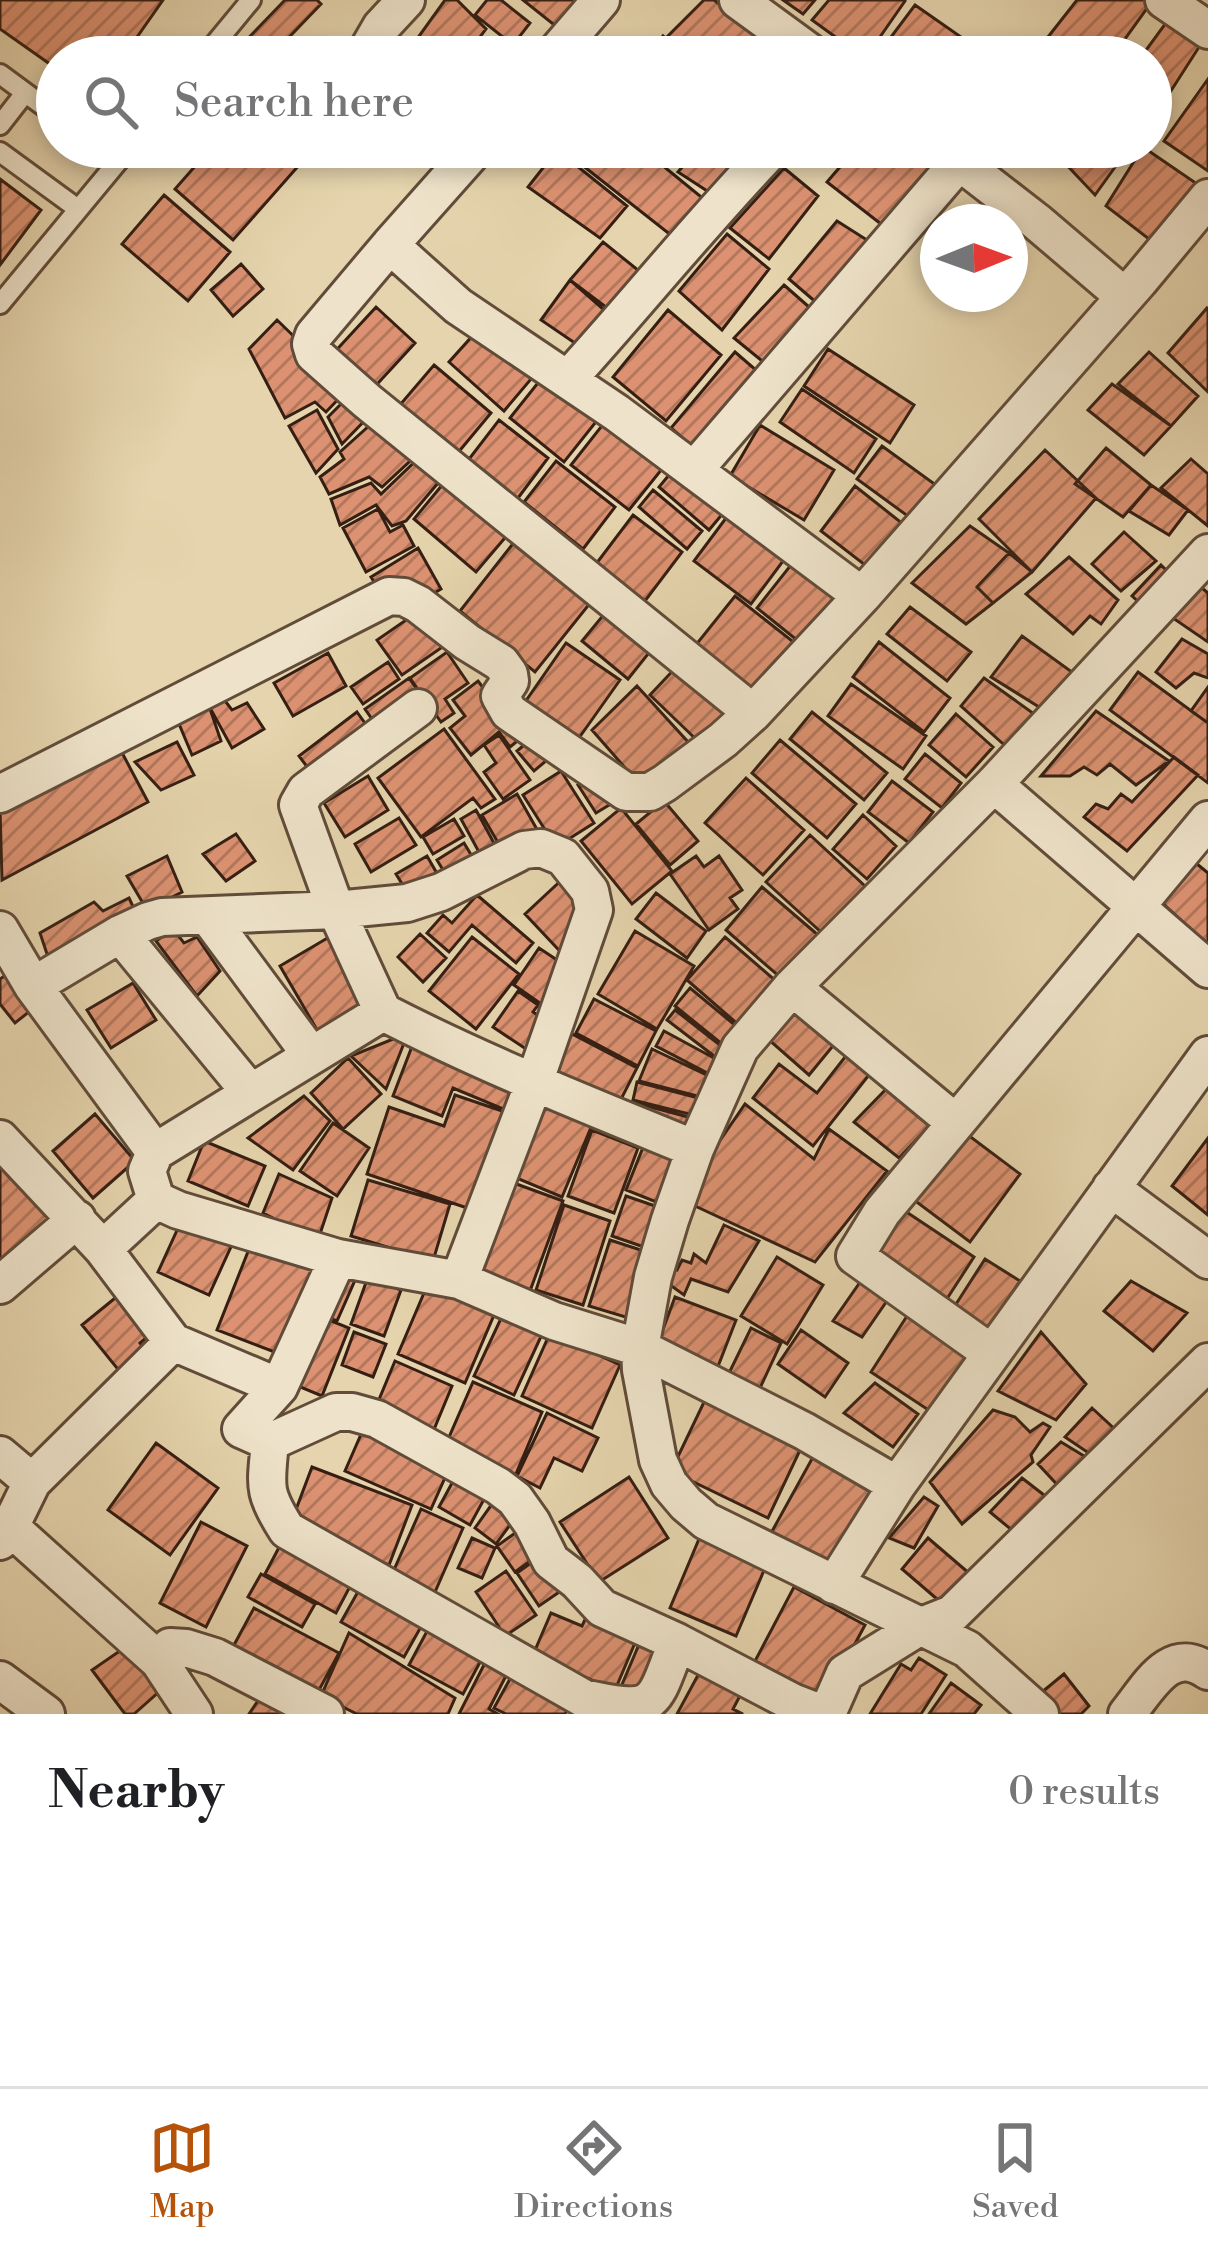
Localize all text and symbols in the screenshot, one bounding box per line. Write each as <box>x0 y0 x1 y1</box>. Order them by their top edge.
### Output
search box <box>36 36 1172 168</box>
icon: search <box>78 69 144 135</box>
text: Search here <box>174 74 414 131</box>
north arrow <box>920 204 1028 312</box>
text: Nearby <box>48 1760 224 1824</box>
text: 0 results <box>1008 1768 1160 1817</box>
tab: Map <box>149 2115 215 2228</box>
tab: Directions <box>514 2115 673 2228</box>
tab: Saved <box>972 2115 1059 2228</box>

